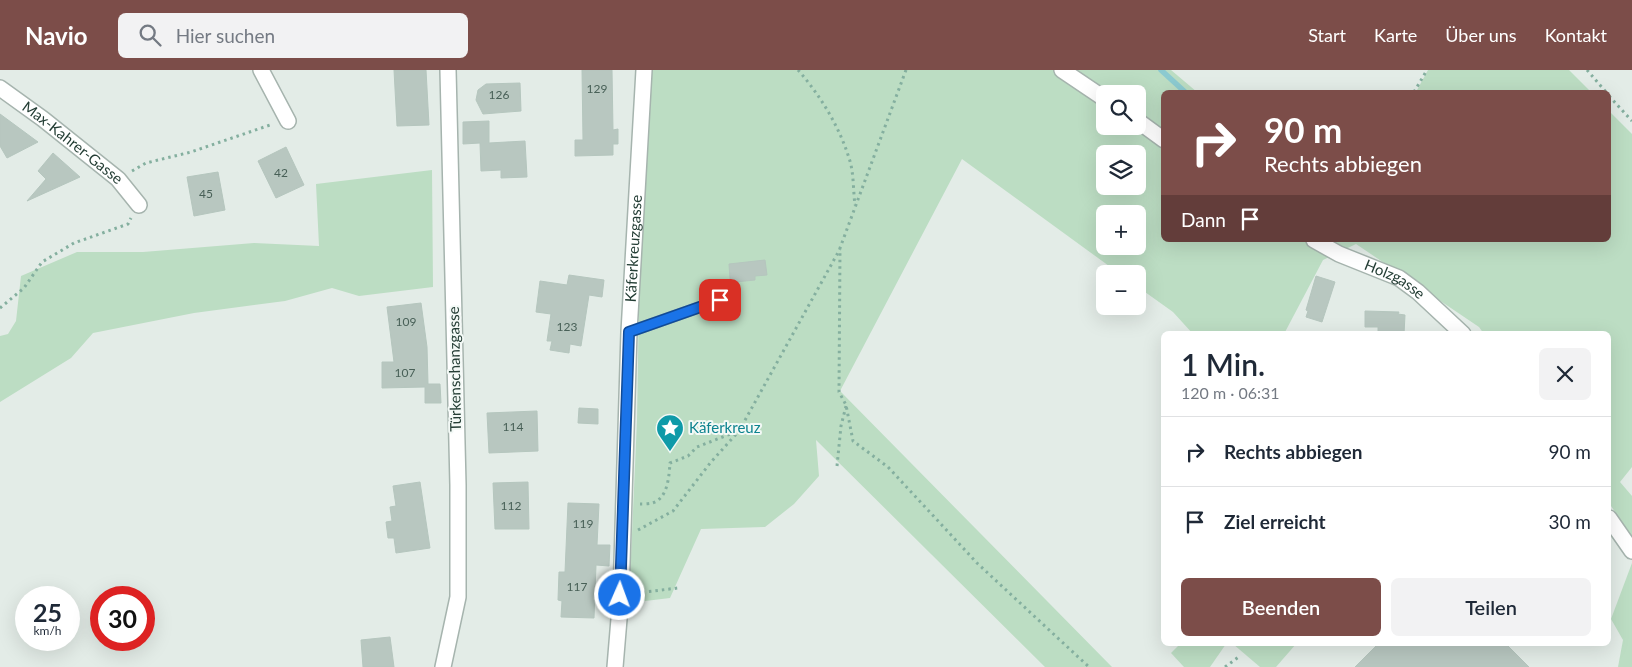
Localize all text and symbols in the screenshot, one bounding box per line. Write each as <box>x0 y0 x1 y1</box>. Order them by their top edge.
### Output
search box <box>118 13 468 58</box>
text: Navio <box>25 21 88 50</box>
icon: search <box>136 21 164 49</box>
text: Hier suchen <box>176 24 275 47</box>
text: Start <box>1308 24 1346 46</box>
text: Karte <box>1374 24 1417 46</box>
text: Über uns <box>1445 24 1517 46</box>
text: Kontakt <box>1545 24 1607 46</box>
house number: 129 <box>587 81 607 96</box>
map controls <box>1096 85 1146 315</box>
button: search <box>1096 85 1146 135</box>
house number: 126 <box>489 87 509 102</box>
street label: Max-Kahrer-Gasse <box>19 97 127 187</box>
text: 90 m <box>1264 108 1342 150</box>
icon: right <box>1181 110 1246 175</box>
button: layers <box>1096 145 1146 195</box>
text: Rechts abbiegen <box>1264 150 1422 177</box>
house number: 42 <box>274 165 288 180</box>
house number: 45 <box>199 186 213 201</box>
street label: Käferkreuzgasse <box>621 194 645 303</box>
button: + <box>1096 205 1146 255</box>
icon: arrive <box>1236 205 1264 233</box>
text: Dann <box>1181 208 1226 231</box>
street label: Holzgasse <box>1362 255 1429 302</box>
button: − <box>1096 265 1146 315</box>
pin <box>699 279 741 321</box>
icon: arrive <box>706 286 734 314</box>
street label: Türkenschanzgasse <box>444 306 464 432</box>
house number: 109 <box>396 314 416 329</box>
house number: 123 <box>557 319 577 334</box>
text: 1 Min. <box>1181 346 1265 382</box>
button: close <box>1539 348 1591 400</box>
house number: 107 <box>395 365 415 380</box>
text: 120 m · 06:31 <box>1181 383 1280 402</box>
place icon: Käferkreuz <box>655 413 685 452</box>
place label: Käferkreuz <box>689 418 761 436</box>
house number: 114 <box>503 419 523 434</box>
icon: right <box>1181 438 1209 466</box>
text: Rechts abbiegen <box>1224 440 1362 463</box>
text: 90 m <box>1548 440 1591 463</box>
house number: 112 <box>501 498 521 513</box>
icon: arrive <box>1181 508 1209 536</box>
text: Ziel erreicht <box>1224 510 1326 533</box>
text: 30 m <box>1548 510 1591 533</box>
house number: 119 <box>573 516 593 531</box>
position arrow <box>593 568 645 620</box>
button: Beenden <box>1181 578 1381 636</box>
button: Teilen <box>1391 578 1591 636</box>
house number: 117 <box>567 579 587 594</box>
speed limit sign: 30 <box>90 586 155 651</box>
text: 25 <box>33 597 62 627</box>
text: km/h <box>33 623 62 638</box>

